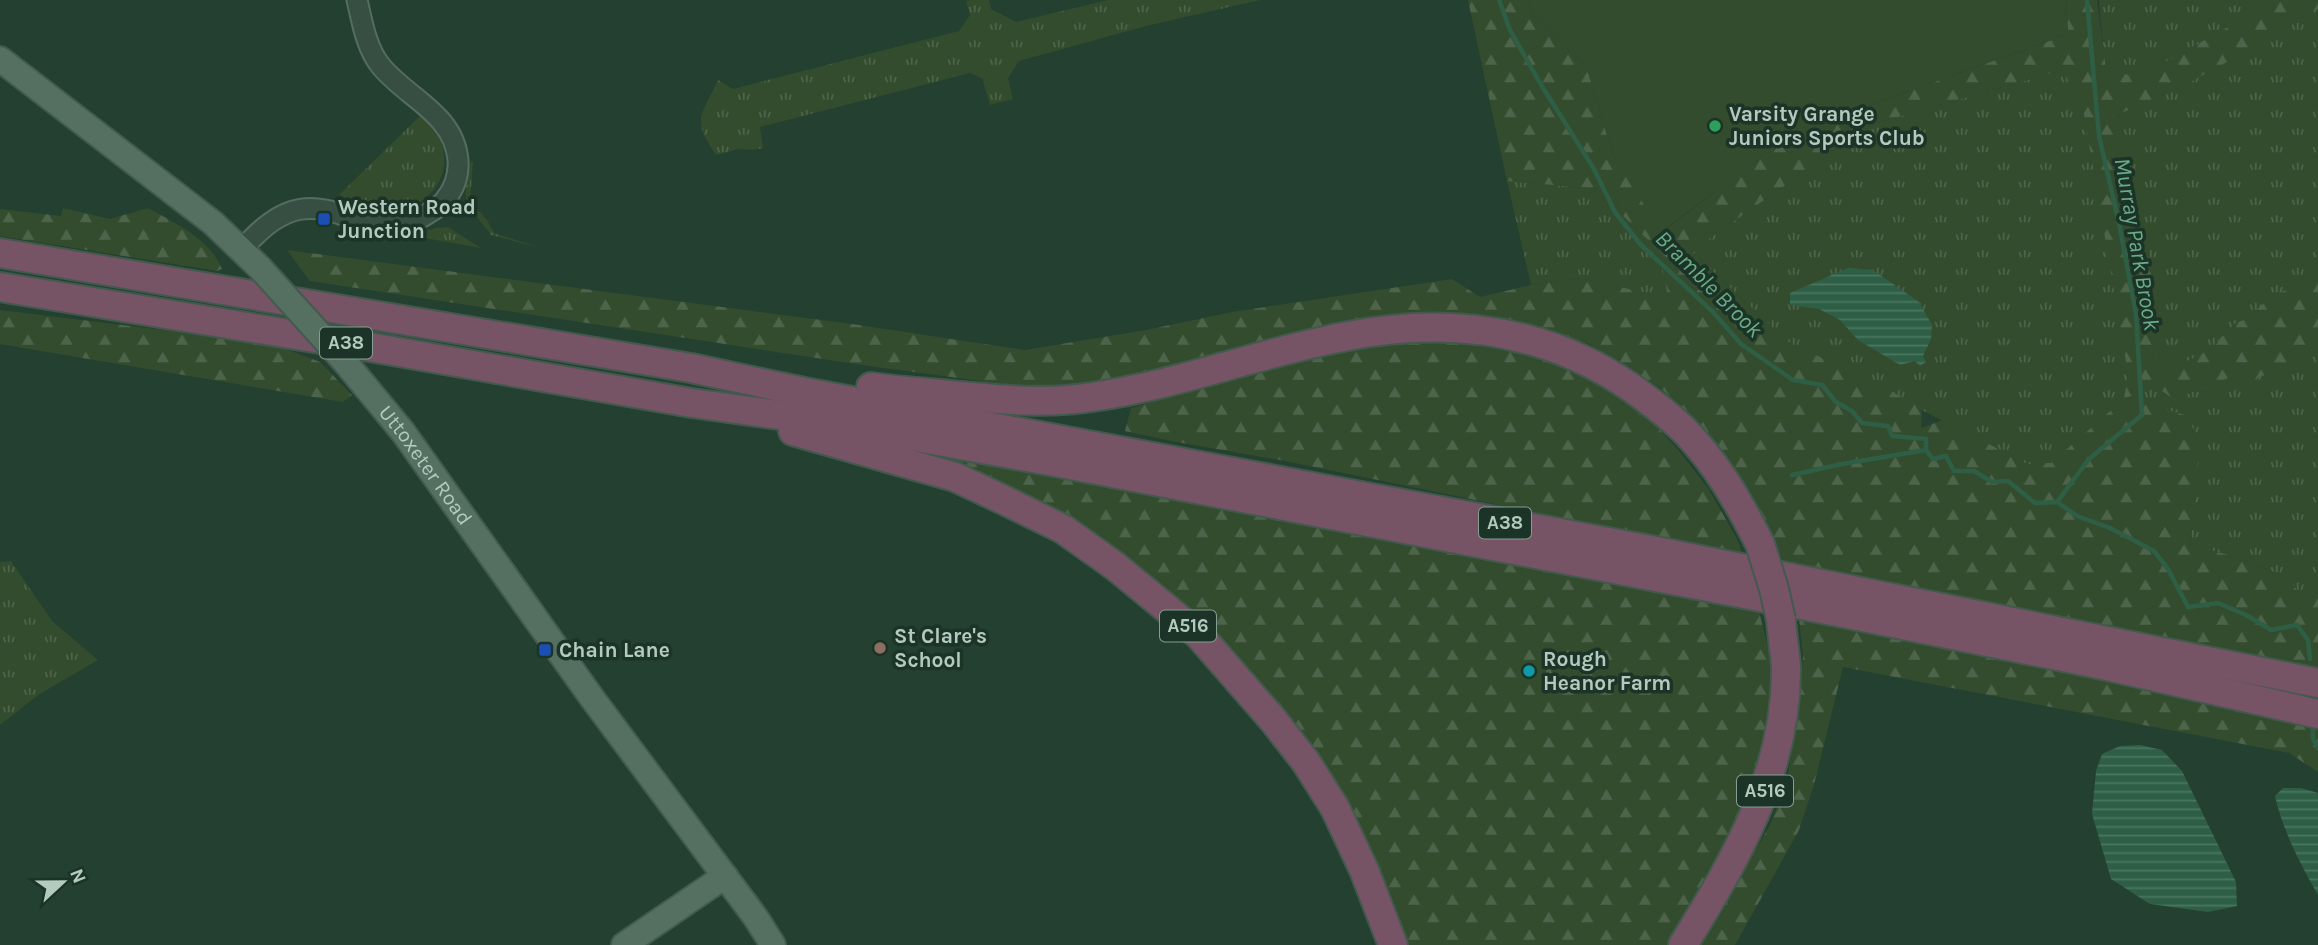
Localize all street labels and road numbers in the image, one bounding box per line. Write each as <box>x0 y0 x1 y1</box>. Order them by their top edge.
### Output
road number: A38 <box>320 328 372 358</box>
street label: Uttoxeter Road <box>374 400 477 530</box>
road number: A38 <box>1479 508 1531 538</box>
road number: A516 <box>1160 610 1216 642</box>
road number: A516 <box>1737 776 1793 806</box>

